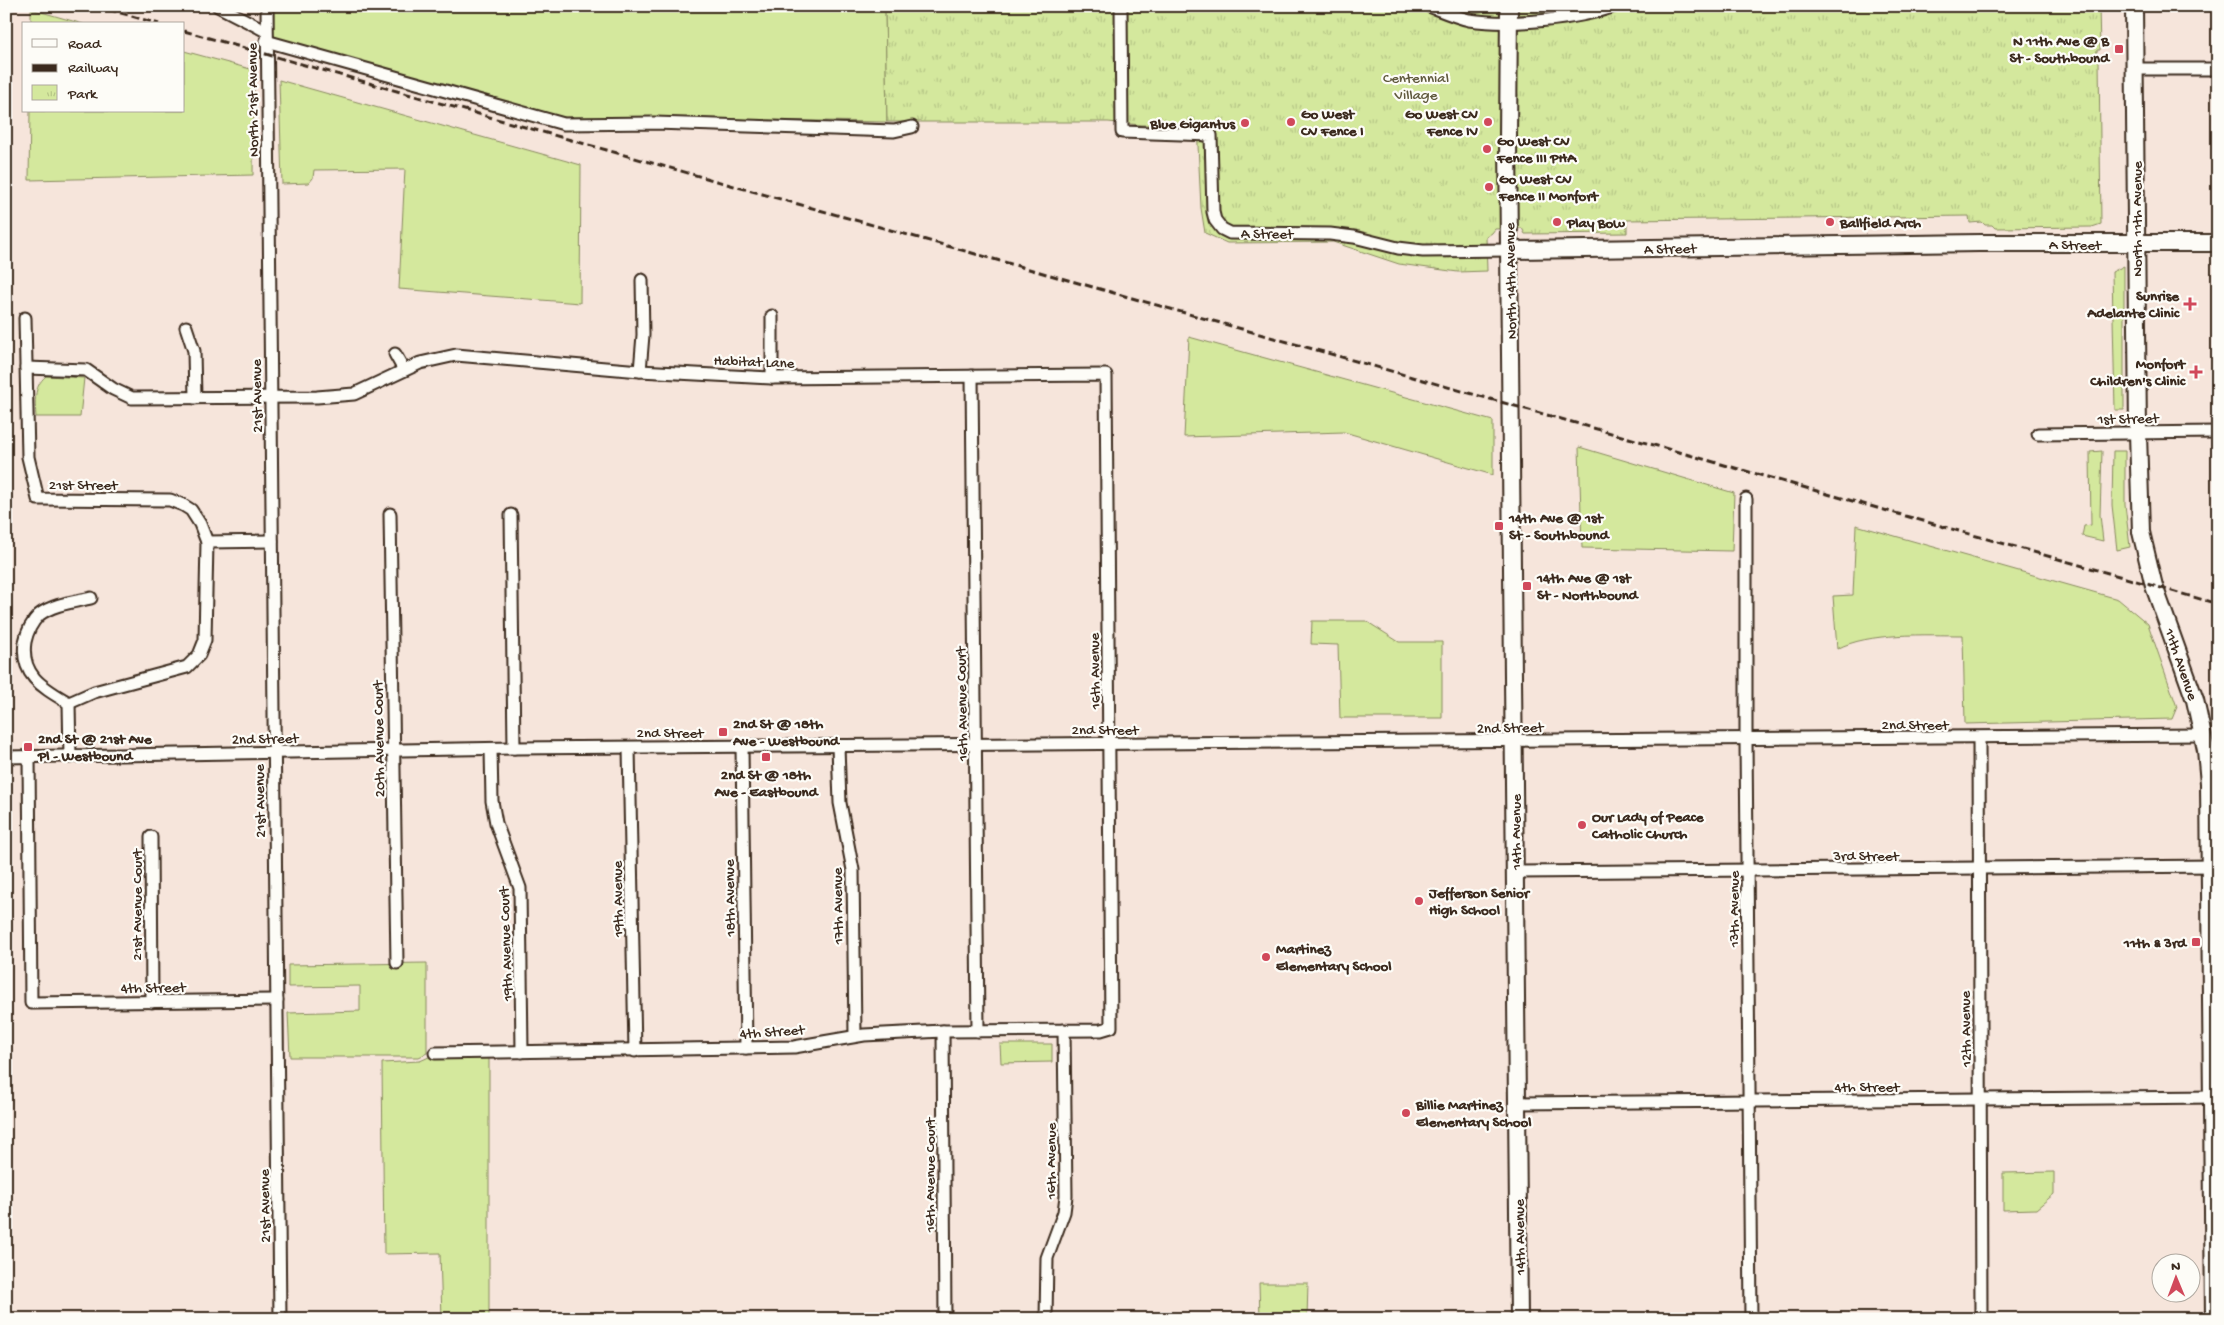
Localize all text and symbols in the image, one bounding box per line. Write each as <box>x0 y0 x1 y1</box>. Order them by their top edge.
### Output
legend <box>22 22 185 112</box>
place label: N 11th Ave @ B St - Southbound <box>2009 33 2111 68</box>
text: Road <box>68 36 102 54</box>
street label: North 21st Avenue <box>244 42 264 157</box>
marker: N 11th Ave @ B St - Southbound <box>2113 43 2125 55</box>
text: Railway <box>68 60 119 78</box>
park label: Centennial Village <box>1383 70 1449 105</box>
text: Park <box>67 86 98 104</box>
place label: Go West CV Fence I <box>1300 106 1364 141</box>
place label: Go West CV Fence IV <box>1405 106 1479 141</box>
place label: Blue Gigantus <box>1149 116 1236 134</box>
marker: Go West CV Fence I <box>1285 116 1297 128</box>
marker: Go West CV Fence IV <box>1482 116 1494 128</box>
marker: Blue Gigantus <box>1239 117 1251 129</box>
place label: Go West CV Fence III PHA <box>1496 133 1577 168</box>
marker: Go West CV Fence III PHA <box>1481 143 1493 155</box>
street label: North 11th Avenue <box>2129 161 2147 277</box>
place label: Go West CV Fence II Monfort <box>1498 171 1600 206</box>
marker: Go West CV Fence II Monfort <box>1483 181 1495 193</box>
place label: Play Bow <box>1566 215 1625 233</box>
place label: Ballfield Arch <box>1839 215 1921 233</box>
marker: Play Bow <box>1551 216 1563 228</box>
marker: Ballfield Arch <box>1824 216 1836 228</box>
street label: North 14th Avenue <box>1502 222 1522 339</box>
street label: A Street <box>1241 226 1295 244</box>
street label: A Street <box>2049 237 2103 255</box>
street label: A Street <box>1644 241 1698 259</box>
place label: Sunrise Adelante Clinic <box>2086 288 2180 323</box>
marker: Sunrise Adelante Clinic <box>2183 297 2197 311</box>
street label: Habitat Lane <box>713 353 795 373</box>
place label: Monfort Children's Clinic <box>2089 356 2187 391</box>
street label: 21st Avenue <box>248 359 268 433</box>
marker: Monfort Children's Clinic <box>2189 365 2203 379</box>
street label: 1st Street <box>2096 410 2161 430</box>
street label: 21st Street <box>49 477 119 495</box>
place label: 14th Ave @ 1st St - Southbound <box>1508 510 1611 545</box>
marker: 14th Ave @ 1st St - Southbound <box>1493 520 1505 532</box>
place label: 14th Ave @ 1st St - Northbound <box>1536 570 1640 605</box>
marker: 14th Ave @ 1st St - Northbound <box>1521 580 1533 592</box>
street label: 11th Avenue <box>2159 625 2201 703</box>
street label: 16th Avenue <box>1086 632 1106 710</box>
street label: 16th Avenue Court <box>953 645 973 762</box>
street label: 20th Avenue Court <box>370 679 390 797</box>
place label: 2nd St @ 18th Ave - Westbound <box>732 716 841 751</box>
street label: 2nd Street <box>1882 717 1950 735</box>
street label: 2nd Street <box>1476 719 1545 739</box>
street label: 2nd Street <box>1072 722 1140 740</box>
street label: 2nd Street <box>637 725 705 743</box>
marker: 2nd St @ 18th Ave - Westbound <box>717 726 729 738</box>
street label: 2nd Street <box>231 730 300 750</box>
place label: 2nd St @ 21st Ave Pl - Westbound <box>37 731 153 766</box>
marker: 2nd St @ 21st Ave Pl - Westbound <box>22 741 34 753</box>
marker: 2nd St @ 18th Ave - Eastbound <box>760 751 772 763</box>
street label: 21st Avenue <box>251 764 271 838</box>
place label: 2nd St @ 18th Ave - Eastbound <box>714 767 820 802</box>
street label: 14th Avenue <box>1508 794 1526 871</box>
place label: Our Lady of Peace Catholic Church <box>1591 809 1705 844</box>
marker: Our Lady of Peace Catholic Church <box>1576 819 1588 831</box>
street label: 21st Avenue Court <box>129 847 147 961</box>
street label: 3rd Street <box>1832 848 1901 866</box>
street label: 18th Avenue <box>721 859 741 938</box>
street label: 19th Avenue <box>609 860 629 938</box>
street label: 17th Avenue <box>829 867 849 945</box>
street label: 13th Avenue <box>1726 870 1744 948</box>
street label: 19th Avenue Court <box>496 885 518 1002</box>
place label: Jefferson Senior High School <box>1428 885 1531 920</box>
marker: Jefferson Senior High School <box>1413 895 1425 907</box>
place label: 11th & 3rd <box>2123 935 2188 953</box>
marker: 11th & 3rd <box>2190 936 2202 948</box>
place label: Martinez Elementary School <box>1276 941 1392 976</box>
marker: Martinez Elementary School <box>1260 951 1272 963</box>
street label: 4th Street <box>120 979 187 999</box>
street label: 12th Avenue <box>1957 990 1977 1068</box>
street label: 4th Street <box>739 1022 807 1044</box>
street label: 4th Street <box>1835 1079 1901 1097</box>
place label: Billie Martinez Elementary School <box>1415 1097 1532 1132</box>
marker: Billie Martinez Elementary School <box>1400 1107 1412 1119</box>
street label: 16th Avenue Court <box>922 1116 940 1233</box>
street label: 16th Avenue <box>1043 1122 1061 1200</box>
street label: 21st Avenue <box>256 1169 276 1243</box>
street label: 14th Avenue <box>1511 1199 1531 1276</box>
north arrow <box>2152 1252 2202 1302</box>
text: N <box>2171 1259 2181 1276</box>

